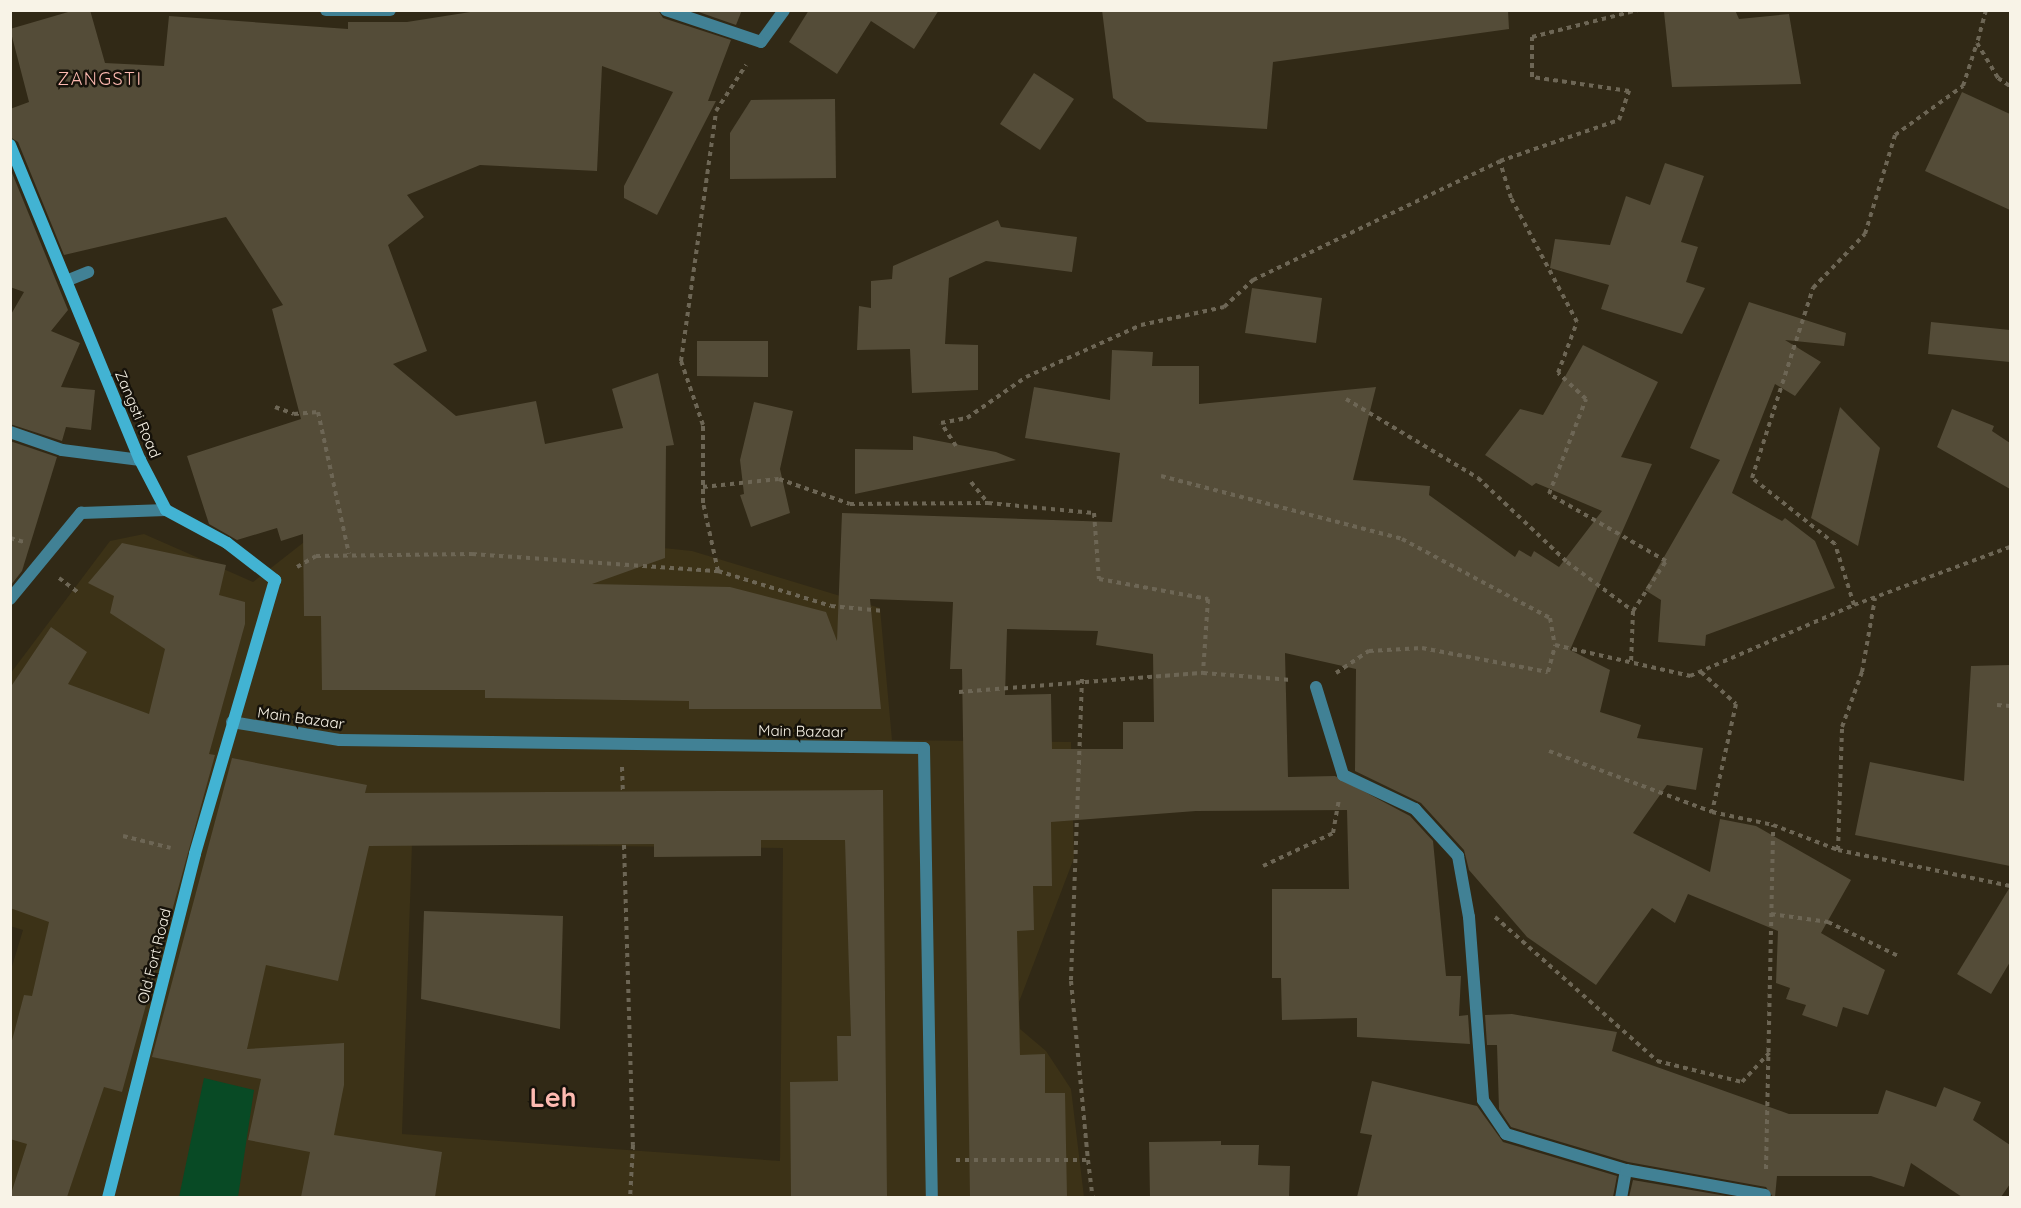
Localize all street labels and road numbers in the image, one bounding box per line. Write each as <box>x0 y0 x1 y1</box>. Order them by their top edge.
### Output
street label: Zangsti Road <box>111 368 165 460</box>
street label: Main Bazaar <box>256 703 346 733</box>
street label: Main Bazaar <box>758 721 846 741</box>
street label: Old Fort Road <box>133 907 175 1005</box>

